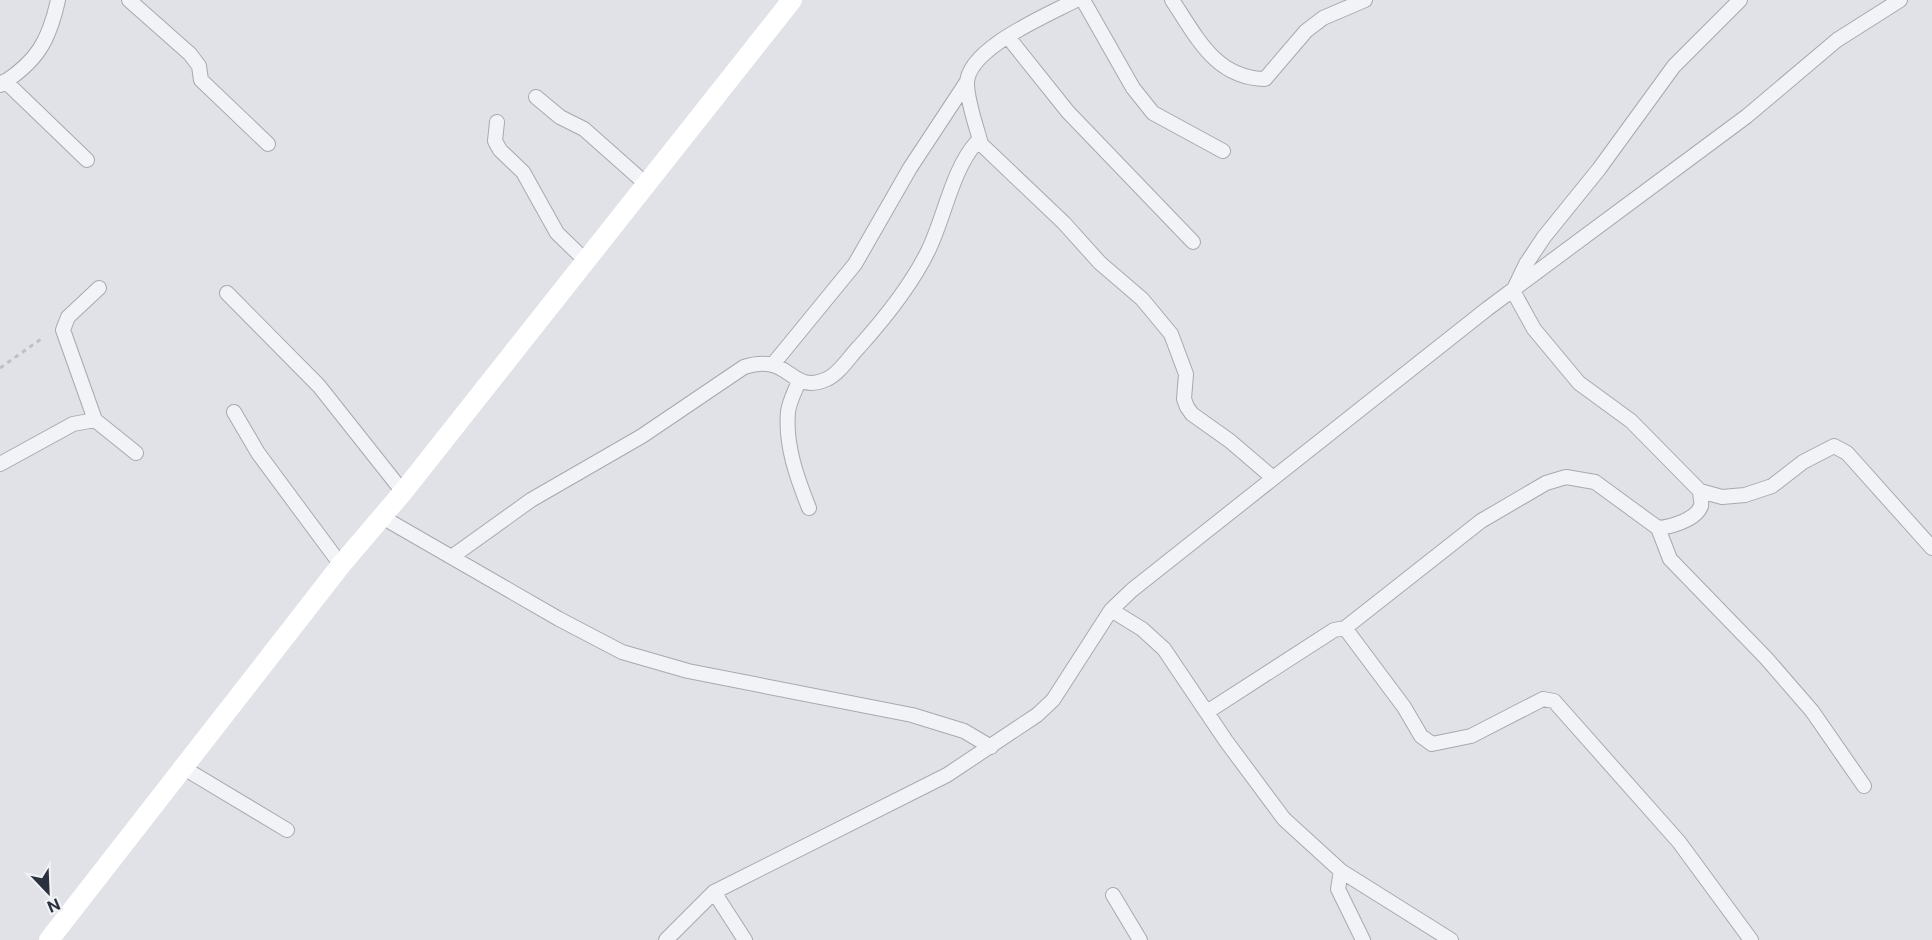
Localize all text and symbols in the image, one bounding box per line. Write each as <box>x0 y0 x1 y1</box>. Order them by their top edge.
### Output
north arrow <box>18 862 78 922</box>
text: N <box>44 894 63 917</box>

